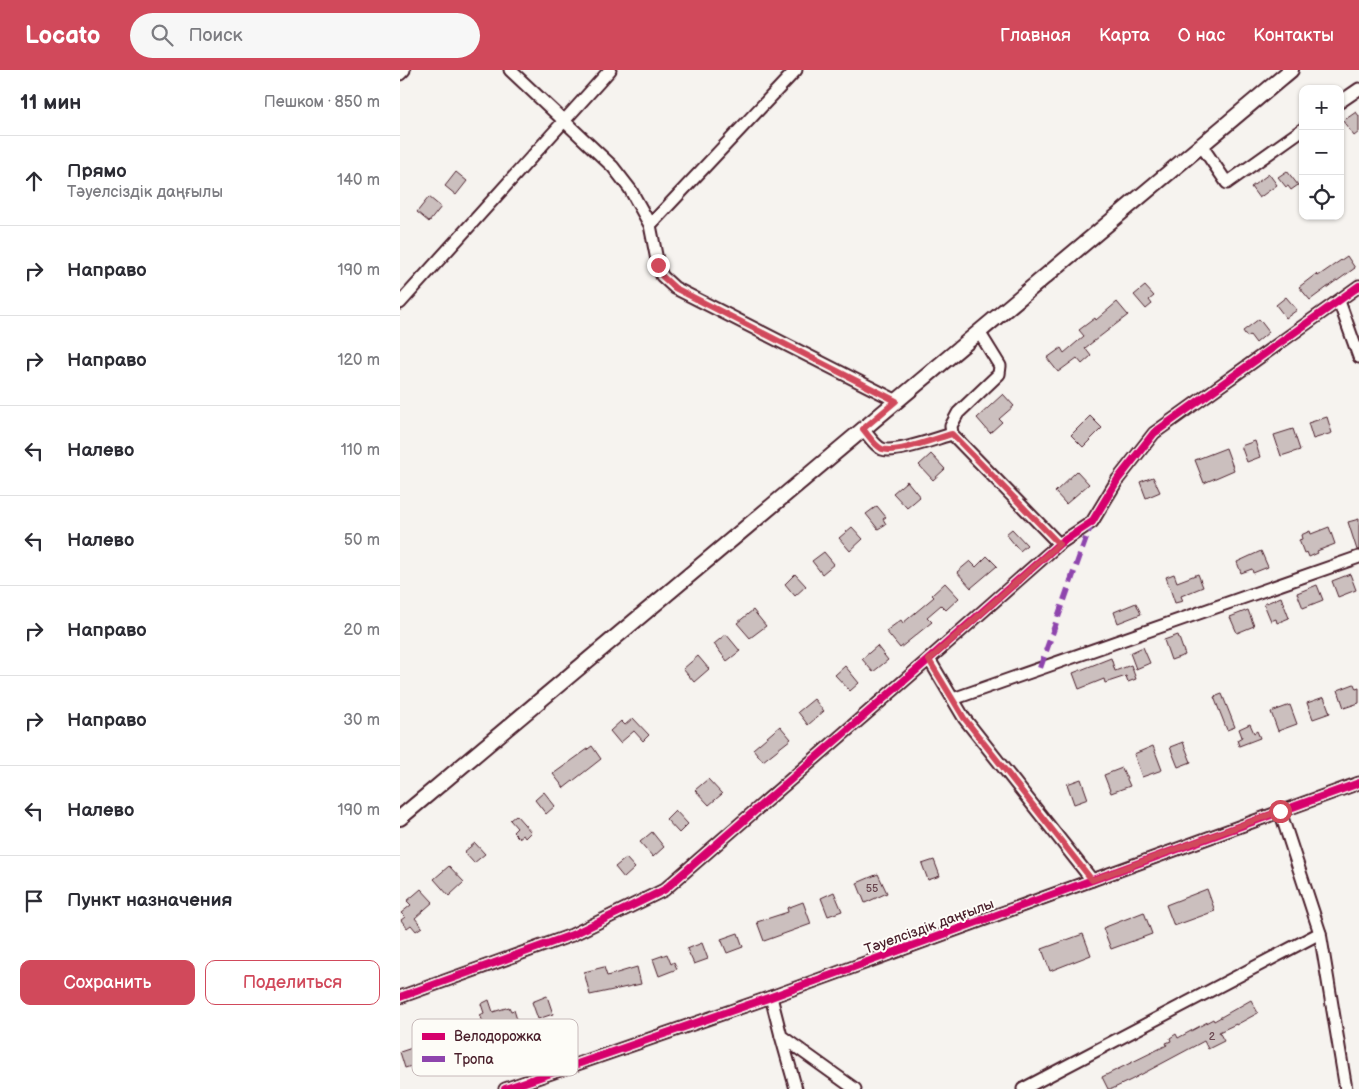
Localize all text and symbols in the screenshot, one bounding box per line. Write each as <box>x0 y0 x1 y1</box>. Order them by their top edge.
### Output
search box <box>130 13 480 58</box>
text: Locato <box>25 21 100 50</box>
icon: search <box>148 21 176 49</box>
text: Поиск <box>188 24 243 47</box>
text: Главная <box>1000 25 1071 46</box>
text: Карта <box>1099 25 1150 46</box>
text: О нас <box>1178 25 1225 46</box>
text: Контакты <box>1253 25 1334 46</box>
map controls <box>1299 85 1344 220</box>
button: + <box>1299 85 1344 130</box>
text: 11 мин <box>20 90 81 115</box>
text: Пешком · 850 m <box>264 93 380 112</box>
button: − <box>1299 130 1344 175</box>
text: Прямо <box>67 160 127 183</box>
icon: ahead <box>20 167 48 195</box>
text: 140 m <box>337 171 380 190</box>
button: locate <box>1299 175 1344 220</box>
text: Тәуелсіздік даңғылы <box>67 183 223 202</box>
route end <box>647 254 670 277</box>
icon: right <box>20 257 48 285</box>
text: Направо <box>67 259 147 282</box>
text: 190 m <box>338 261 380 280</box>
icon: right <box>20 347 48 375</box>
text: Направо <box>67 349 147 372</box>
text: 120 m <box>337 351 380 370</box>
icon: left <box>20 437 48 465</box>
text: Налево <box>67 439 134 462</box>
text: 110 m <box>341 441 380 460</box>
icon: left <box>20 527 48 555</box>
text: Налево <box>67 529 134 552</box>
text: 50 m <box>344 531 380 550</box>
icon: right <box>20 617 48 645</box>
text: Направо <box>67 619 147 642</box>
text: 20 m <box>344 621 380 640</box>
icon: right <box>20 707 48 735</box>
text: Направо <box>67 709 147 732</box>
text: 30 m <box>343 711 380 730</box>
icon: left <box>20 797 48 825</box>
text: Налево <box>67 799 134 822</box>
route start <box>1269 800 1292 823</box>
text: 190 m <box>338 801 380 820</box>
house number: 55 <box>866 882 878 895</box>
icon: arrive <box>20 887 48 915</box>
text: Пункт назначения <box>67 889 232 912</box>
street label: Тәуелсіздік даңғылы <box>862 895 996 958</box>
button: Сохранить <box>20 960 195 1005</box>
button: Поделиться <box>205 960 380 1005</box>
legend <box>412 1019 578 1076</box>
text: Велодорожка <box>454 1028 542 1045</box>
house number: 2 <box>1209 1030 1216 1043</box>
text: Тропа <box>454 1051 494 1068</box>

